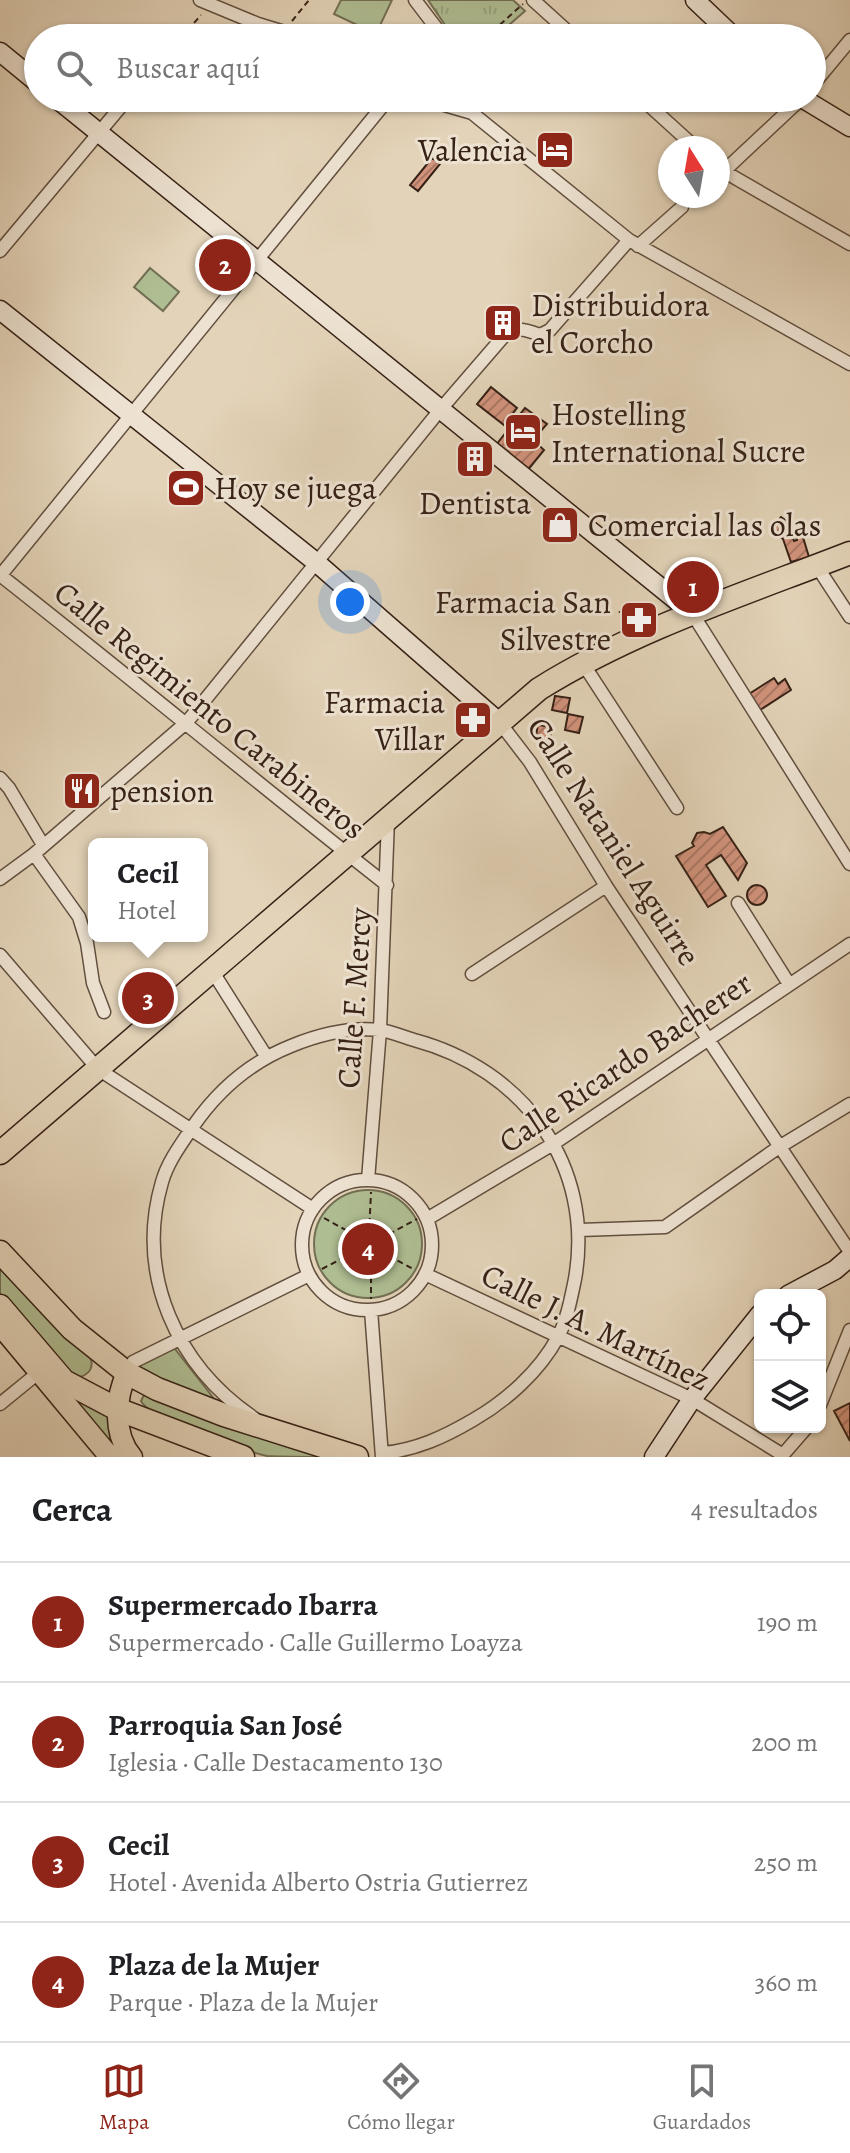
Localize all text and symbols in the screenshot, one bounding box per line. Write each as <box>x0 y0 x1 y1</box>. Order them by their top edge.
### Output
search box <box>24 24 826 112</box>
icon: search <box>52 46 96 90</box>
text: Buscar aquí <box>116 48 260 88</box>
place label: Valencia <box>417 128 527 172</box>
hotel icon: Valencia <box>534 129 576 171</box>
north arrow <box>658 136 730 208</box>
pin: 2 <box>199 235 251 295</box>
place label: Distribuidora el Corcho <box>531 283 710 364</box>
building icon: Distribuidora el Corcho <box>482 302 524 344</box>
place label: Hostelling International Sucre <box>551 392 806 473</box>
hotel icon: Hostelling International Sucre <box>502 411 544 453</box>
building icon: Dentista <box>454 438 496 480</box>
place label: Hoy se juega <box>214 466 377 510</box>
sports icon: Hoy se juega <box>165 467 207 509</box>
place label: Dentista <box>419 481 531 525</box>
place label: Comercial las olas <box>588 503 821 547</box>
shop icon: Comercial las olas <box>539 504 581 546</box>
pin: 1 <box>667 557 719 617</box>
street label: Calle Regimiento Carabineros <box>45 571 375 849</box>
place label: Farmacia San Silvestre <box>435 580 611 661</box>
your location <box>330 582 370 622</box>
pharmacy icon: Farmacia San Silvestre <box>618 599 660 641</box>
place label: Farmacia Villar <box>324 680 445 761</box>
pharmacy icon: Farmacia Villar <box>452 699 494 741</box>
street label: Calle Nataniel Aguirre <box>517 708 711 974</box>
place label: pension <box>110 769 214 813</box>
restaurant icon: pension <box>61 770 103 812</box>
popup <box>88 838 208 942</box>
text: Cecil <box>117 853 179 893</box>
text: Hotel <box>117 893 176 928</box>
street label: Calle F. Mercy <box>326 906 382 1090</box>
street label: Calle Ricardo Bacherer <box>490 961 760 1163</box>
pin: 3 <box>122 968 174 1028</box>
pin: 4 <box>342 1219 394 1279</box>
street label: Calle J. A. Martínez <box>474 1253 718 1401</box>
map controls <box>754 1289 826 1433</box>
button: locate <box>754 1289 826 1361</box>
button: layers <box>754 1361 826 1433</box>
text: Cerca <box>32 1486 113 1533</box>
text: 4 resultados <box>691 1492 818 1527</box>
text: Supermercado Ibarra <box>108 1585 378 1625</box>
text: 1 <box>53 1605 63 1640</box>
text: 190 m <box>757 1605 818 1640</box>
text: Supermercado · Calle Guillermo Loayza <box>108 1625 523 1660</box>
text: Parroquia San José <box>108 1705 342 1745</box>
text: 2 <box>52 1725 64 1760</box>
text: 200 m <box>751 1725 818 1760</box>
text: Iglesia · Calle Destacamento 130 <box>108 1745 443 1780</box>
text: Cecil <box>108 1825 169 1865</box>
text: 3 <box>52 1845 64 1880</box>
text: 250 m <box>754 1845 818 1880</box>
text: Hotel · Avenida Alberto Ostria Gutierrez <box>108 1865 528 1900</box>
text: Plaza de la Mujer <box>108 1945 319 1985</box>
text: 4 <box>52 1965 64 2000</box>
text: 360 m <box>755 1965 818 2000</box>
text: Parque · Plaza de la Mujer <box>108 1985 378 2020</box>
tab: Mapa <box>99 2059 149 2137</box>
tab: Cómo llegar <box>347 2059 455 2137</box>
tab: Guardados <box>653 2059 751 2137</box>

